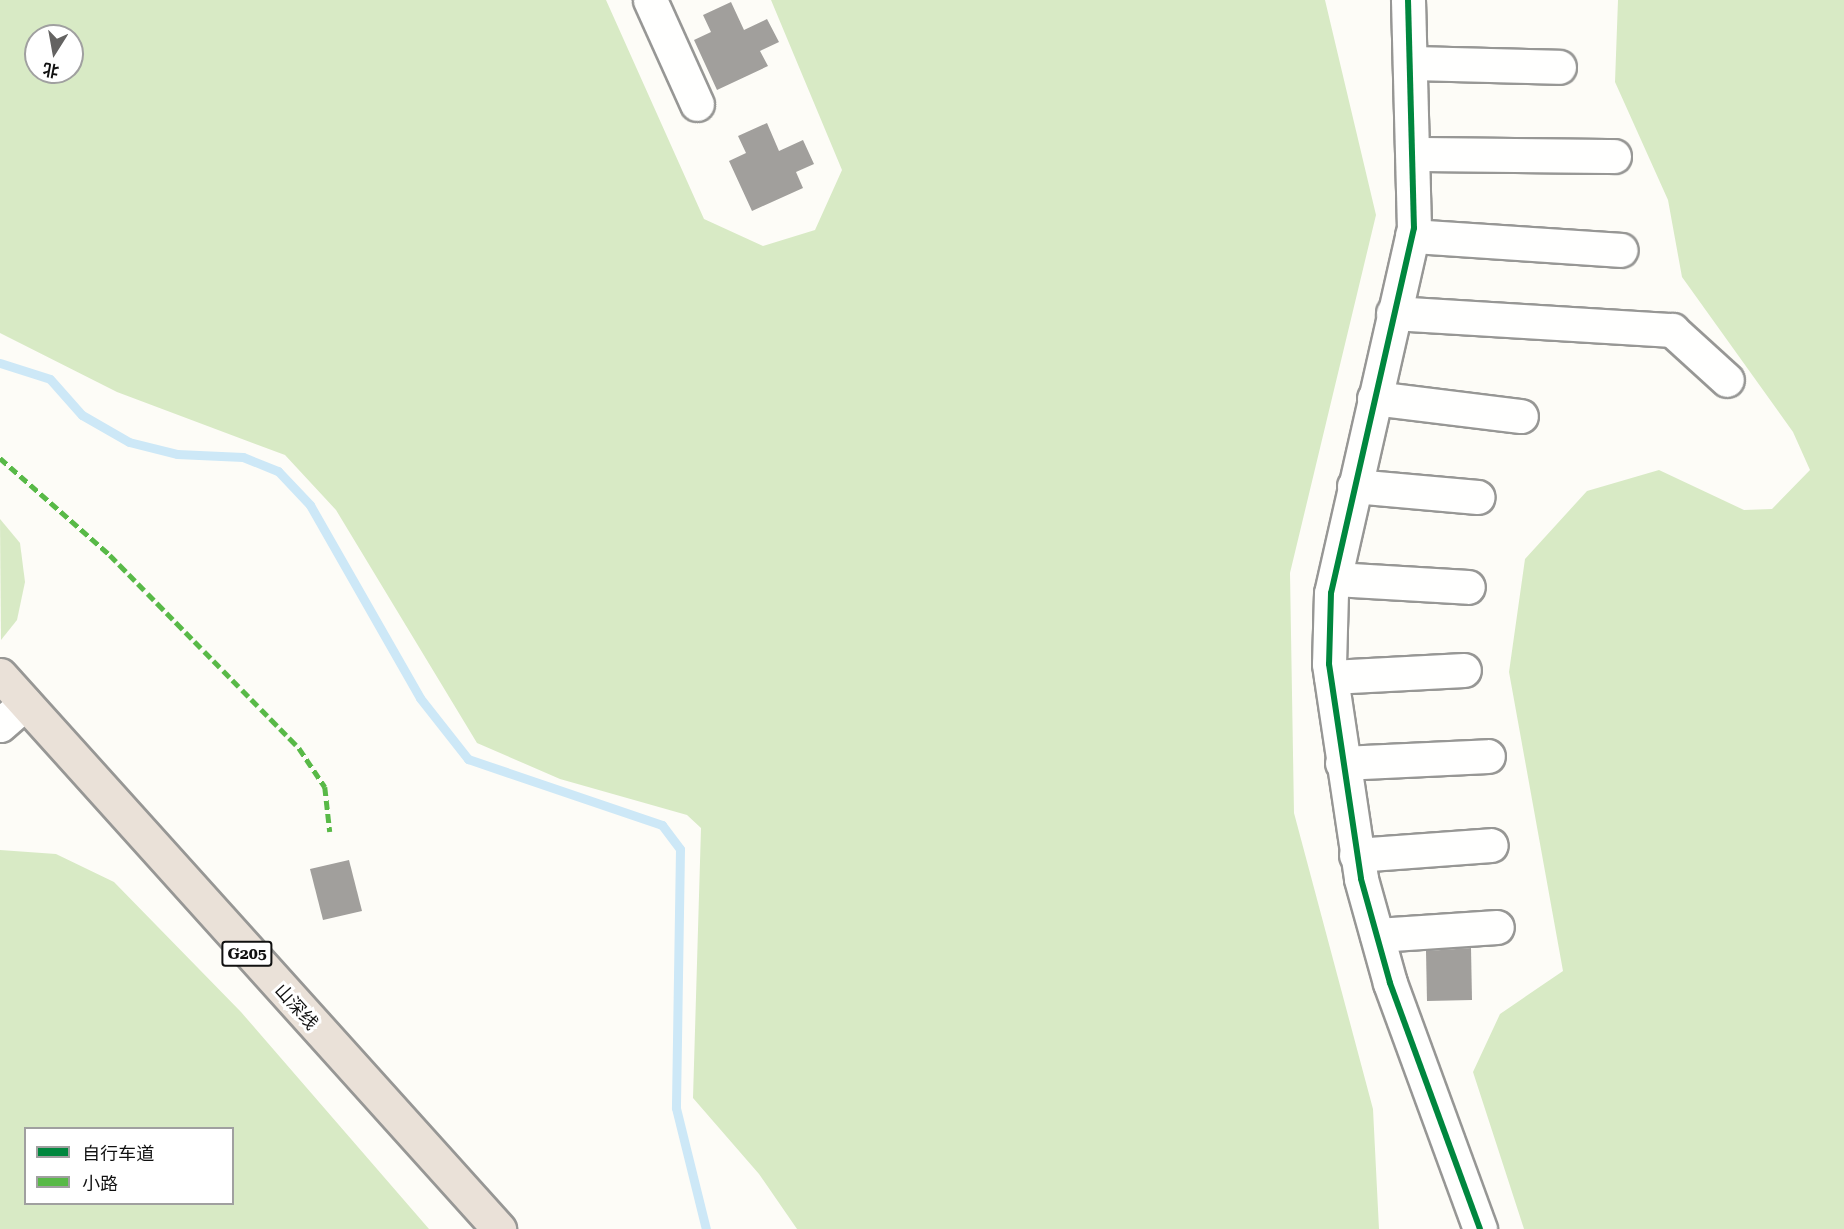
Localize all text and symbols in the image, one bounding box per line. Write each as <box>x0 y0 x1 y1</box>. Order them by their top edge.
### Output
north arrow <box>24 24 84 84</box>
text: 北 <box>41 59 61 81</box>
road number: G205 <box>220 941 274 967</box>
street label: 山深线 <box>270 980 322 1034</box>
legend <box>24 1127 234 1205</box>
text: 自行车道 <box>82 1143 154 1164</box>
text: 小路 <box>82 1173 118 1194</box>

